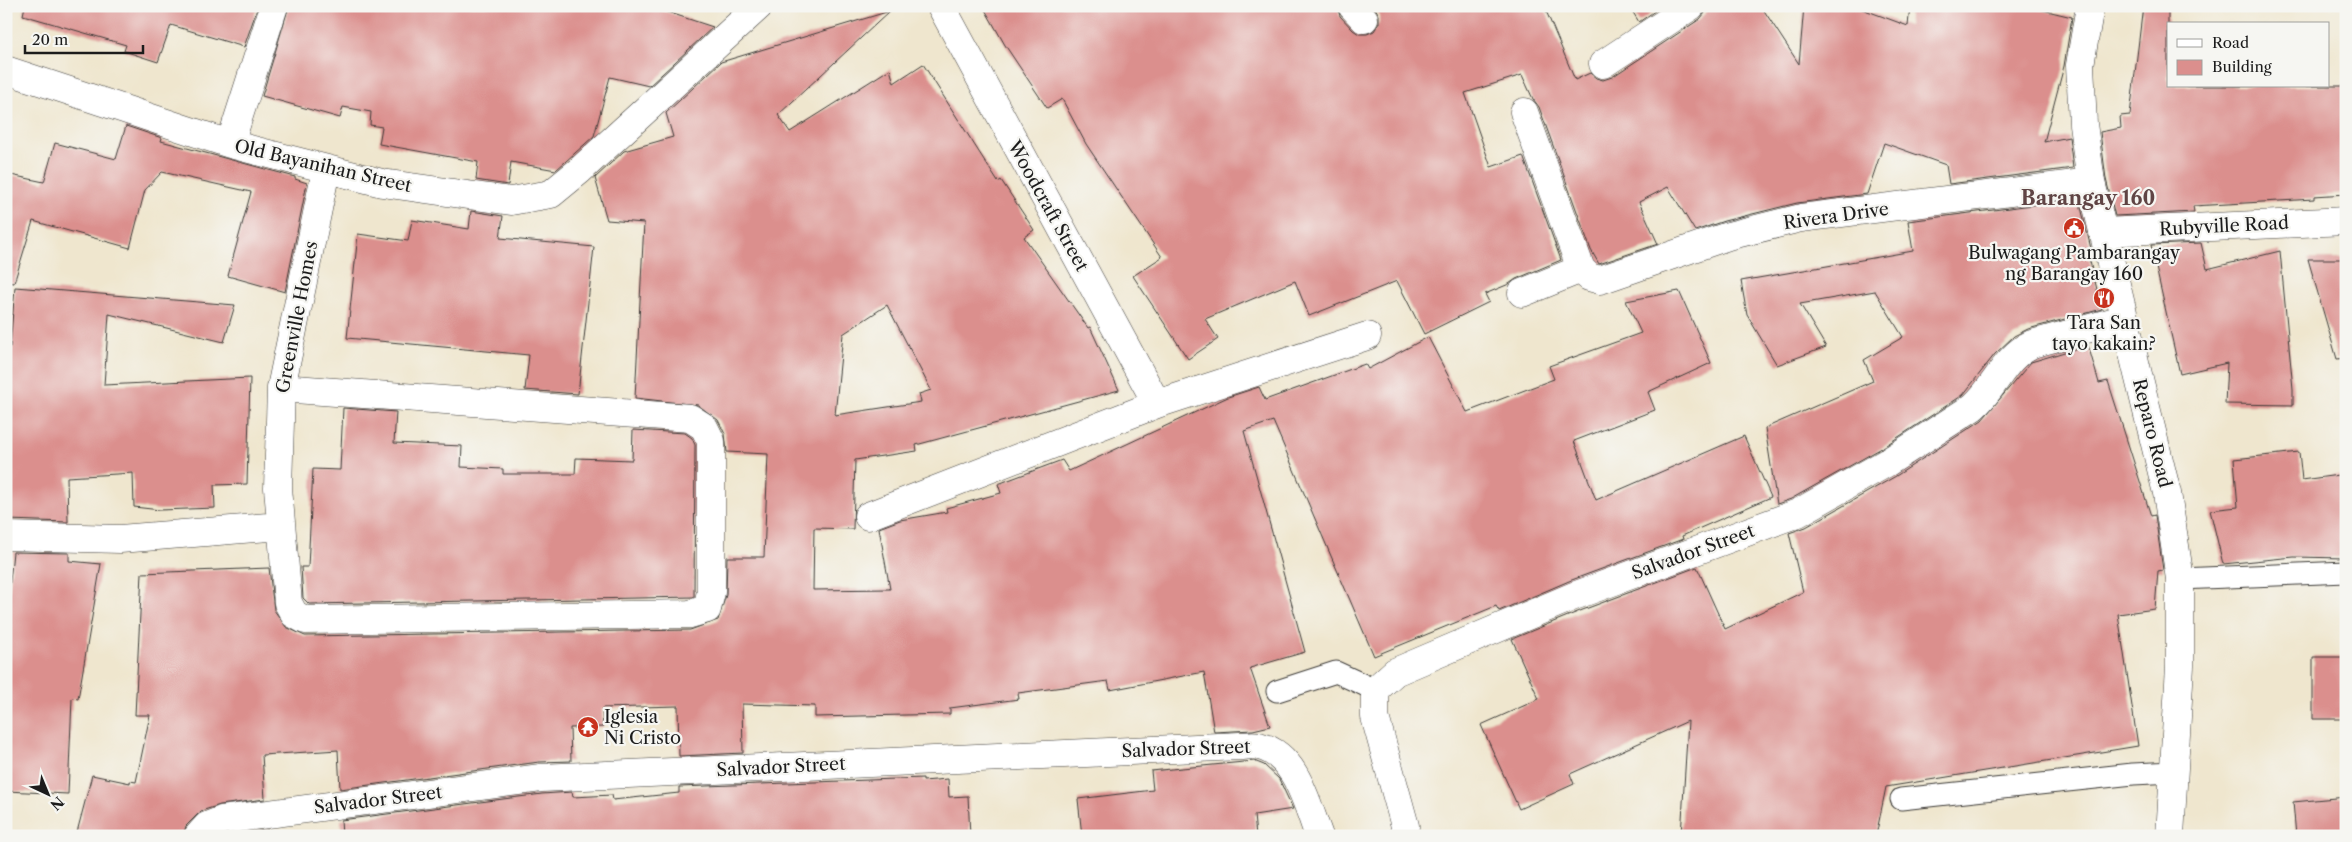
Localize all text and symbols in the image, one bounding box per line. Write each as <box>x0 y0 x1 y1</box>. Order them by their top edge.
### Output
scale bar <box>25 22 142 54</box>
legend <box>2167 22 2330 88</box>
text: 20 m <box>32 30 68 49</box>
text: Road <box>2212 33 2249 52</box>
text: Building <box>2212 57 2272 76</box>
street label: Old Bayanihan Street <box>232 135 414 197</box>
street label: Woodcraft Street <box>1003 136 1093 276</box>
district label: Barangay 160 <box>2021 186 2155 210</box>
street label: Rivera Drive <box>1782 198 1890 234</box>
street label: Rubyville Road <box>2158 212 2290 240</box>
public building icon: Bulwagang Pambarangay ng Barangay 160 <box>2062 216 2086 240</box>
street label: Greenville Homes <box>271 239 323 395</box>
place label: Bulwagang Pambarangay ng Barangay 160 <box>1968 242 2181 285</box>
restaurant icon: Tara San tayo kakain? <box>2092 286 2116 310</box>
place label: Tara San tayo kakain? <box>2052 312 2156 355</box>
street label: Reparo Road <box>2128 376 2176 490</box>
street label: Salvador Street <box>1629 519 1758 584</box>
place label: Iglesia Ni Cristo <box>604 706 681 749</box>
temple icon: Iglesia Ni Cristo <box>576 715 600 739</box>
street label: Salvador Street <box>1121 736 1252 762</box>
street label: Salvador Street <box>716 753 847 781</box>
north arrow <box>22 770 72 820</box>
street label: Salvador Street <box>313 781 444 819</box>
text: N <box>46 793 68 814</box>

